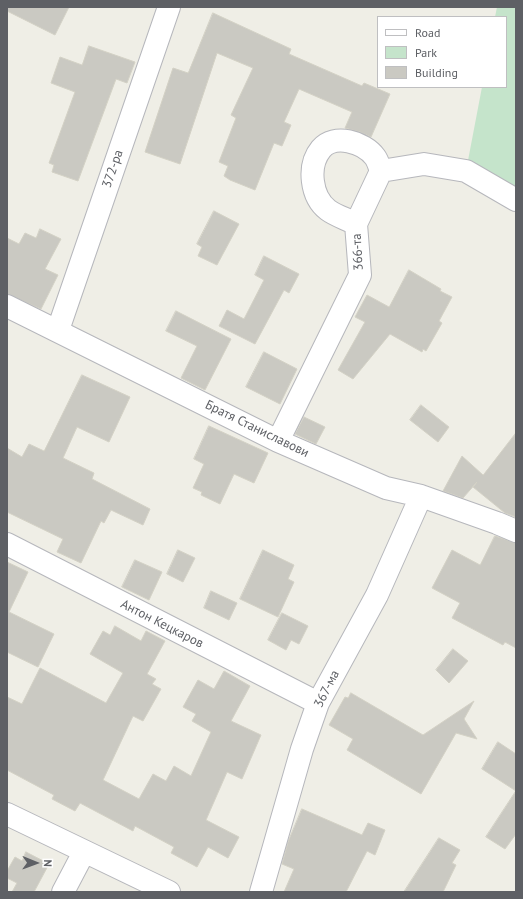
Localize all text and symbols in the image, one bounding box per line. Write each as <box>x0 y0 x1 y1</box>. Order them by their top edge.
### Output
legend <box>377 16 507 88</box>
text: Road <box>415 25 440 40</box>
text: Park <box>415 45 437 60</box>
text: Building <box>415 65 458 80</box>
street label: 372-ра <box>99 148 127 190</box>
street label: 366-та <box>349 233 367 271</box>
street label: Братя Станиславови <box>202 397 312 461</box>
street label: Антон Кецкаров <box>118 596 206 652</box>
street label: 367-ма <box>311 668 343 710</box>
north arrow <box>16 843 56 883</box>
text: N <box>41 859 55 867</box>

